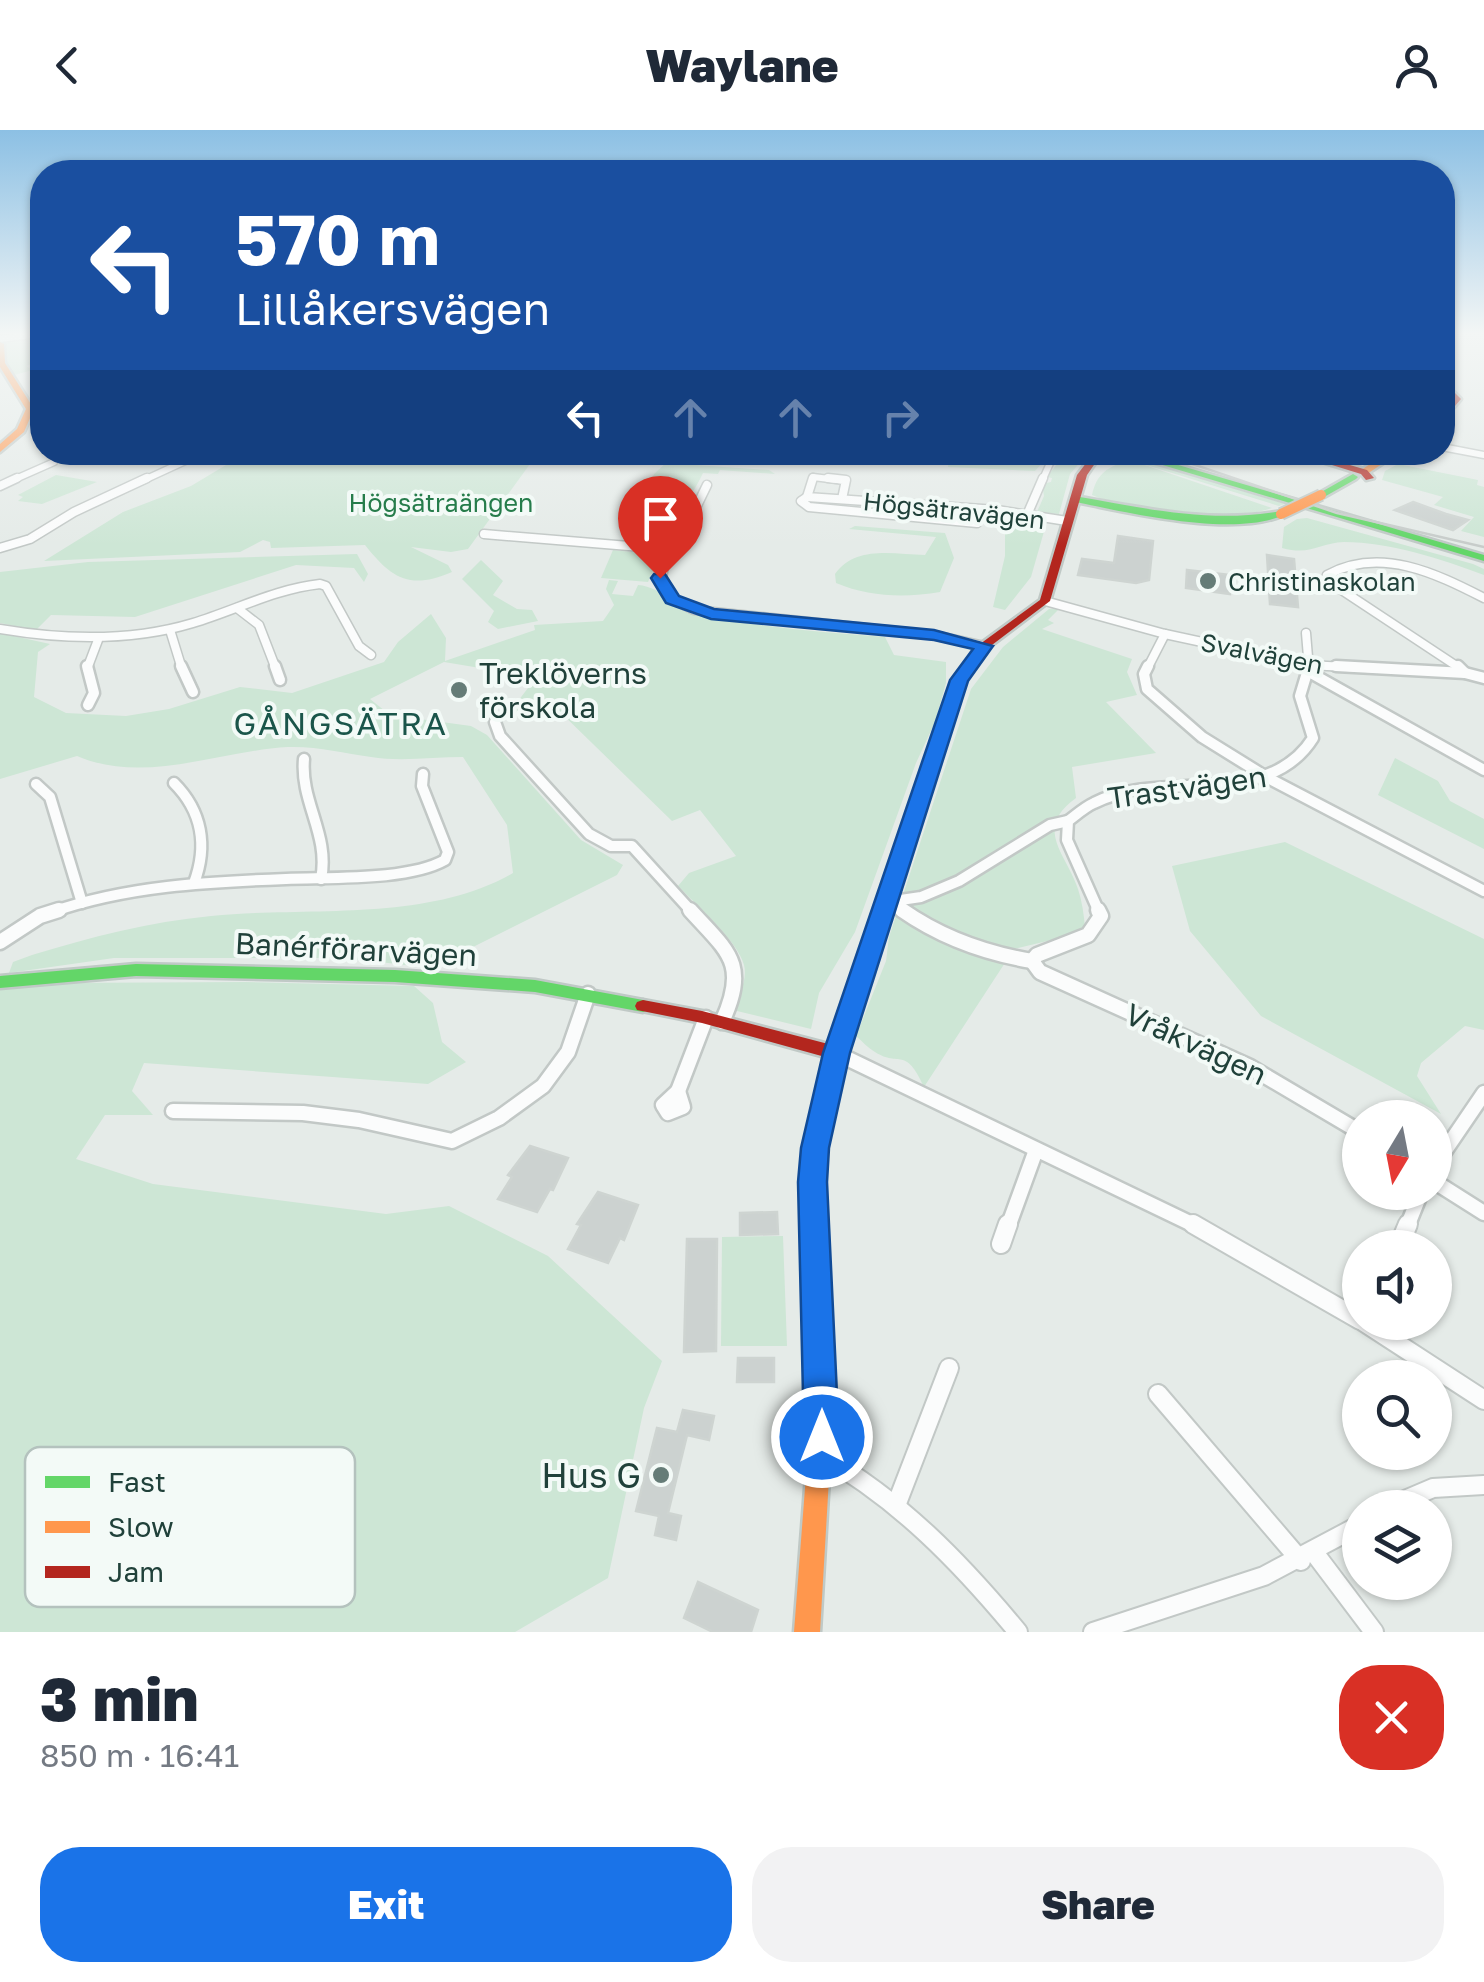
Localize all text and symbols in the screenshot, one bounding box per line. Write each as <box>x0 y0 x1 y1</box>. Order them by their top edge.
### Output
icon: back <box>40 38 95 93</box>
text: Waylane <box>645 38 839 92</box>
icon: person <box>1389 38 1444 93</box>
text: 570 m <box>235 196 440 280</box>
icon: left <box>70 200 200 330</box>
text: Lillåkersvägen <box>235 281 550 335</box>
icon: left <box>558 390 613 445</box>
icon: ahead <box>663 390 718 445</box>
icon: ahead <box>768 390 823 445</box>
icon: right <box>873 390 928 445</box>
pin <box>618 476 703 579</box>
street label: Högsätravägen <box>862 485 1046 535</box>
park label: Högsätraängen <box>349 487 533 518</box>
icon: arrive <box>633 491 688 546</box>
place label: Christinaskolan <box>1228 566 1416 597</box>
marker: Christinaskolan <box>1197 570 1219 592</box>
street label: Svalvägen <box>1198 626 1326 680</box>
place label: Treklöverns förskola <box>479 655 647 725</box>
marker: Treklöverns förskola <box>448 679 470 701</box>
district label: GÅNGSÄTRA <box>234 704 448 742</box>
street label: Trastvägen <box>1105 758 1269 816</box>
street label: Banérförarvägen <box>234 925 478 973</box>
street label: Vråkvägen <box>1120 996 1272 1092</box>
north arrow <box>1342 1100 1452 1210</box>
map controls <box>1342 1100 1452 1600</box>
button: sound <box>1342 1230 1452 1340</box>
button: search <box>1342 1360 1452 1470</box>
position arrow <box>770 1385 874 1489</box>
legend <box>25 1447 355 1607</box>
place label: Hus G <box>541 1454 641 1496</box>
marker: Hus G <box>650 1464 672 1486</box>
text: Fast <box>108 1465 166 1498</box>
button: layers <box>1342 1490 1452 1600</box>
text: Slow <box>108 1510 174 1543</box>
text: Jam <box>108 1555 164 1588</box>
text: 3 min <box>40 1662 199 1734</box>
button: close <box>1339 1665 1444 1770</box>
text: 850 m · 16:41 <box>40 1736 239 1774</box>
button: Exit <box>40 1847 732 1962</box>
button: Share <box>752 1847 1444 1962</box>

